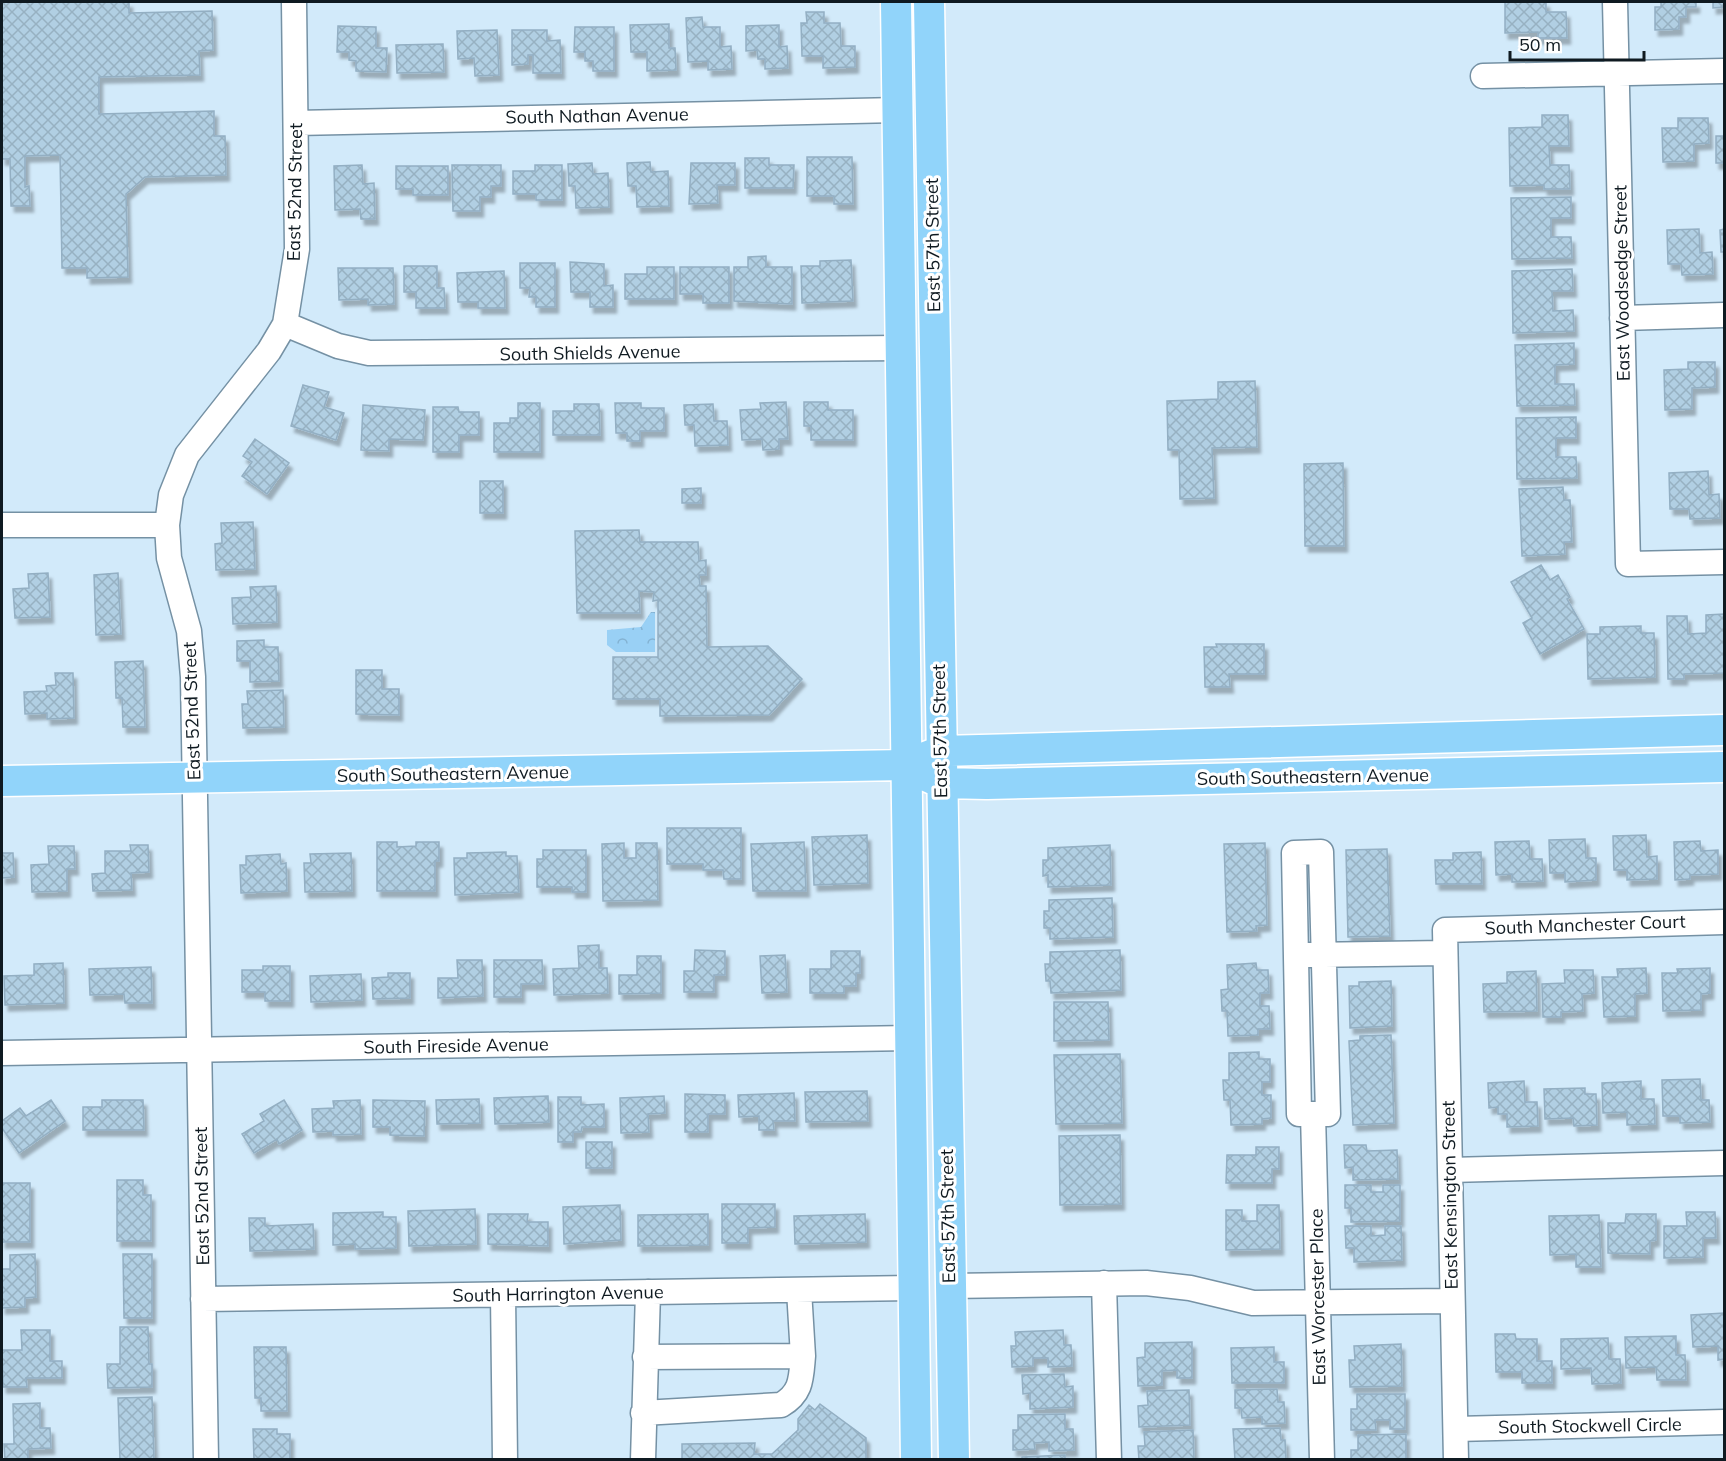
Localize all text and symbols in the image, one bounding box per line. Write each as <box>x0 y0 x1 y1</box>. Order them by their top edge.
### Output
scale bar <box>1510 24 1644 62</box>
text: 50 m <box>1519 33 1561 56</box>
street label: South Nathan Avenue <box>505 102 689 129</box>
street label: East 52nd Street <box>282 123 307 261</box>
street label: East 57th Street <box>920 178 945 312</box>
street label: East Woodsedge Street <box>1608 185 1635 381</box>
street label: South Shields Avenue <box>499 339 681 366</box>
street label: East 52nd Street <box>178 641 205 781</box>
street label: East 57th Street <box>927 664 952 798</box>
street label: South Southeastern Avenue <box>337 760 569 787</box>
street label: South Southeastern Avenue <box>1197 763 1429 790</box>
street label: South Manchester Court <box>1484 909 1686 940</box>
street label: South Fireside Avenue <box>363 1032 549 1059</box>
street label: East Kensington Street <box>1436 1100 1463 1290</box>
street label: East 52nd Street <box>189 1127 214 1265</box>
street label: East 57th Street <box>935 1149 960 1283</box>
street label: East Worcester Place <box>1304 1208 1331 1386</box>
street label: South Harrington Avenue <box>452 1280 664 1307</box>
street label: South Stockwell Circle <box>1498 1412 1682 1439</box>

